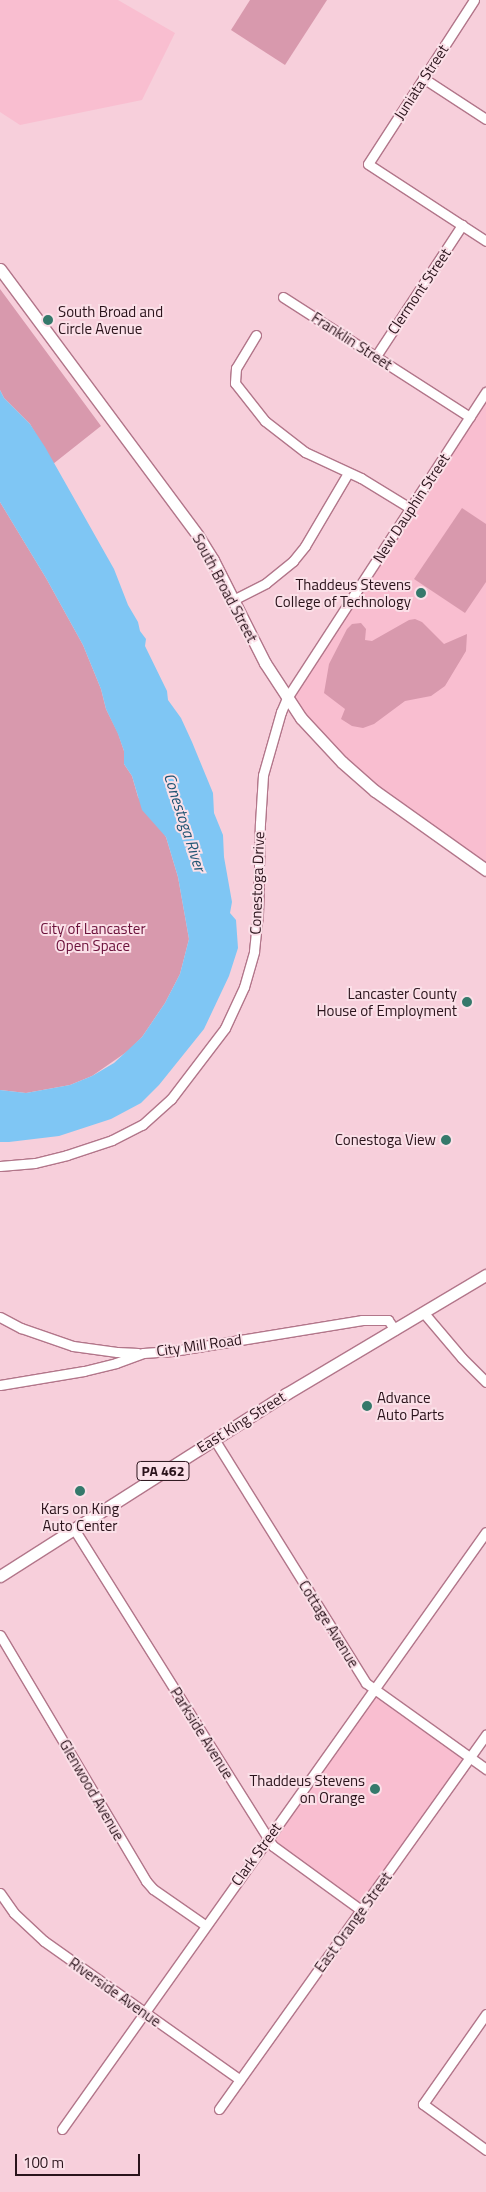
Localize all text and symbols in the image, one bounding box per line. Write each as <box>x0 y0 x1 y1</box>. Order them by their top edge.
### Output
street label: Juniata Street <box>390 41 452 123</box>
street label: Clermont Street <box>384 244 454 338</box>
place label: South Broad and Circle Avenue <box>58 302 163 337</box>
street label: Franklin Street <box>308 308 396 374</box>
marker: South Broad and Circle Avenue <box>42 314 54 326</box>
street label: New Dauphin Street <box>369 450 453 566</box>
street label: South Broad Street <box>189 531 261 645</box>
place label: Thaddeus Stevens College of Technology <box>275 575 411 610</box>
marker: Thaddeus Stevens College of Technology <box>415 587 427 599</box>
water label: Conestoga River <box>160 771 210 873</box>
street label: Conestoga Drive <box>246 831 268 935</box>
park label: City of Lancaster Open Space <box>40 919 146 954</box>
place label: Lancaster County House of Employment <box>316 984 457 1019</box>
marker: Lancaster County House of Employment <box>461 996 473 1008</box>
place label: Conestoga View <box>335 1131 436 1149</box>
marker: Conestoga View <box>440 1134 452 1146</box>
street label: City Mill Road <box>155 1330 243 1360</box>
street label: East King Street <box>193 1388 289 1456</box>
place label: Advance Auto Parts <box>377 1388 444 1423</box>
marker: Advance Auto Parts <box>361 1400 373 1412</box>
road number: PA 462 <box>136 1460 190 1482</box>
marker: Kars on King Auto Center <box>74 1485 86 1497</box>
place label: Kars on King Auto Center <box>41 1499 119 1534</box>
street label: Cottage Avenue <box>295 1577 363 1671</box>
street label: Parkside Avenue <box>167 1684 237 1782</box>
street label: Glenwood Avenue <box>56 1736 128 1844</box>
place label: Thaddeus Stevens on Orange <box>249 1771 365 1806</box>
marker: Thaddeus Stevens on Orange <box>369 1783 381 1795</box>
street label: Clark Street <box>227 1819 285 1889</box>
street label: East Orange Street <box>311 1868 395 1976</box>
street label: Riverside Avenue <box>65 1954 165 2030</box>
scale bar <box>18 2144 142 2176</box>
text: 100 m <box>23 2151 64 2174</box>

